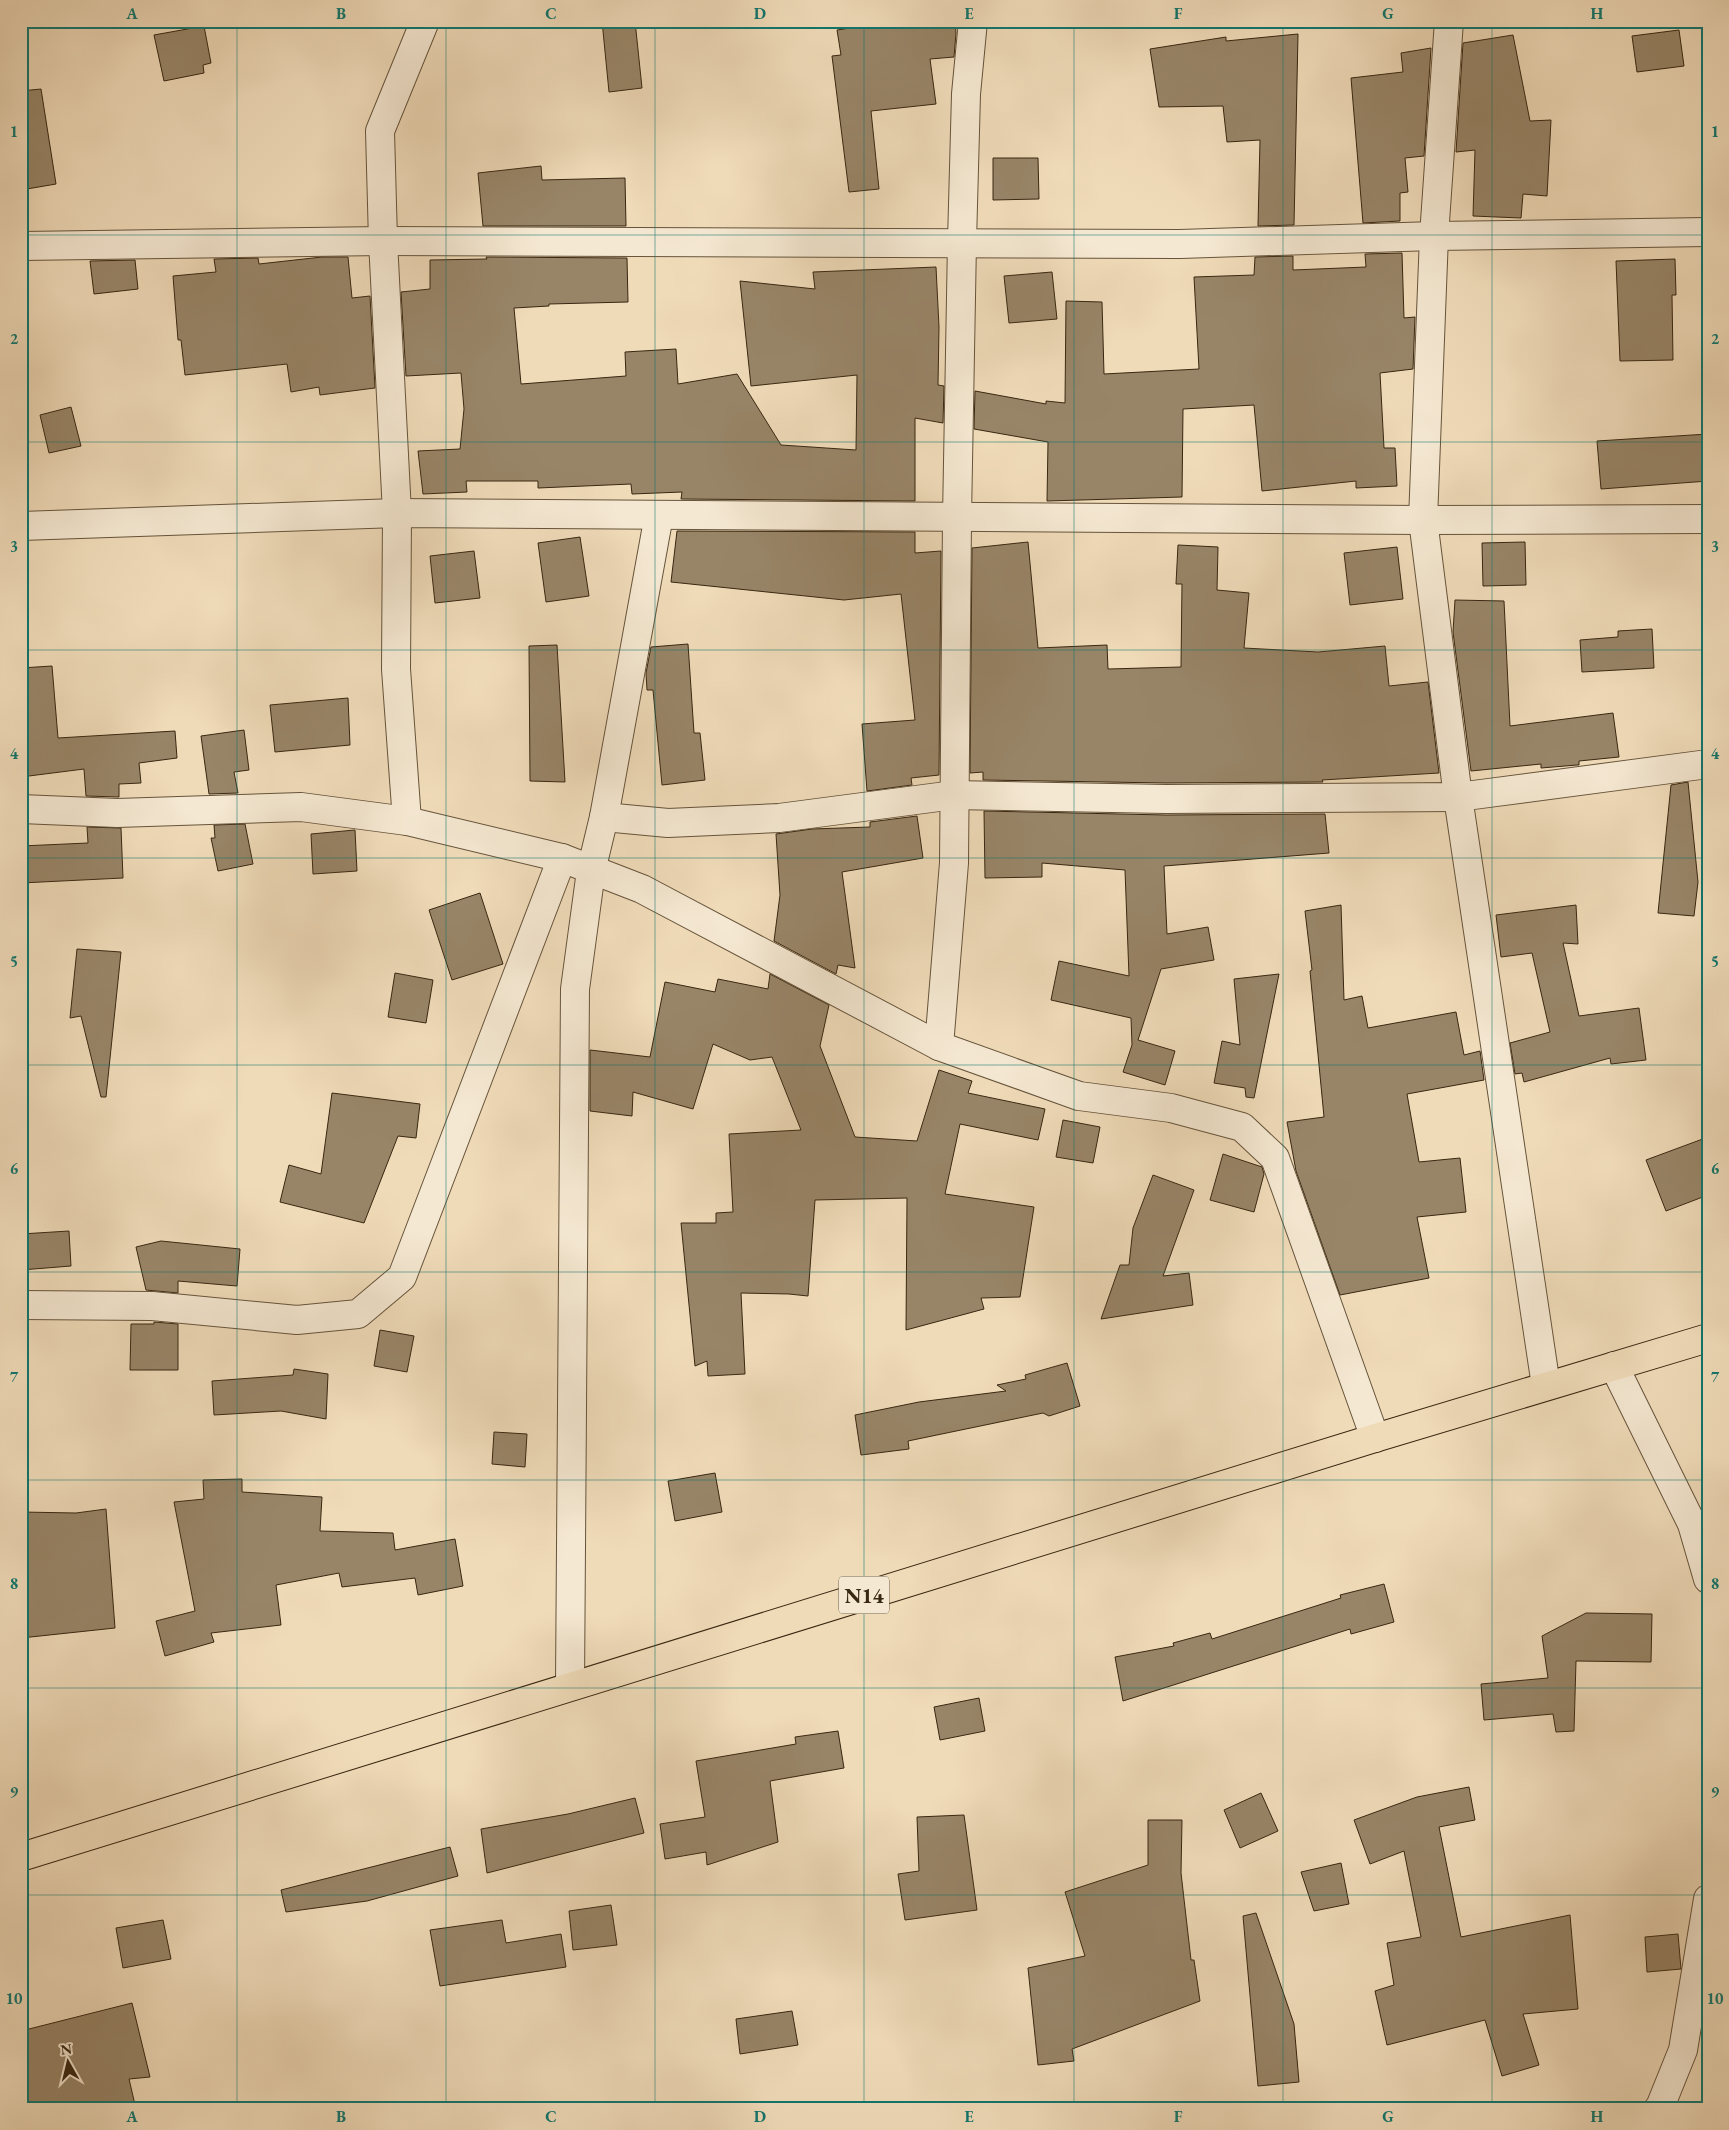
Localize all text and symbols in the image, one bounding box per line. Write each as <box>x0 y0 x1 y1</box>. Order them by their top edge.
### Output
text: A <box>125 3 138 24</box>
text: B <box>336 3 346 24</box>
text: C <box>545 3 557 24</box>
text: D <box>754 3 766 24</box>
text: E <box>964 3 974 24</box>
text: F <box>1174 3 1183 24</box>
text: G <box>1382 3 1394 24</box>
text: H <box>1591 3 1604 24</box>
text: 1 <box>10 121 18 142</box>
text: 1 <box>1711 121 1719 142</box>
text: 2 <box>10 328 19 349</box>
text: 2 <box>1711 328 1720 349</box>
text: 3 <box>10 536 18 557</box>
text: 3 <box>1711 536 1719 557</box>
text: 4 <box>10 743 19 764</box>
text: 4 <box>1711 743 1720 764</box>
text: 5 <box>10 951 18 972</box>
text: 5 <box>1711 951 1719 972</box>
text: 6 <box>10 1158 19 1179</box>
text: 6 <box>1711 1158 1720 1179</box>
text: 7 <box>10 1366 19 1387</box>
text: 7 <box>1711 1366 1720 1387</box>
text: 8 <box>10 1573 18 1594</box>
text: 8 <box>1711 1573 1719 1594</box>
road number: N14 <box>839 1576 889 1614</box>
text: 9 <box>10 1781 19 1802</box>
text: 9 <box>1711 1781 1720 1802</box>
text: 10 <box>6 1988 23 2009</box>
text: 10 <box>1707 1988 1724 2009</box>
north arrow <box>42 2038 92 2088</box>
text: N <box>59 2039 74 2059</box>
text: A <box>125 2106 138 2127</box>
text: B <box>336 2106 346 2127</box>
text: C <box>545 2106 557 2127</box>
text: D <box>754 2106 766 2127</box>
text: E <box>964 2106 974 2127</box>
text: F <box>1174 2106 1183 2127</box>
text: G <box>1382 2106 1394 2127</box>
text: H <box>1591 2106 1604 2127</box>

